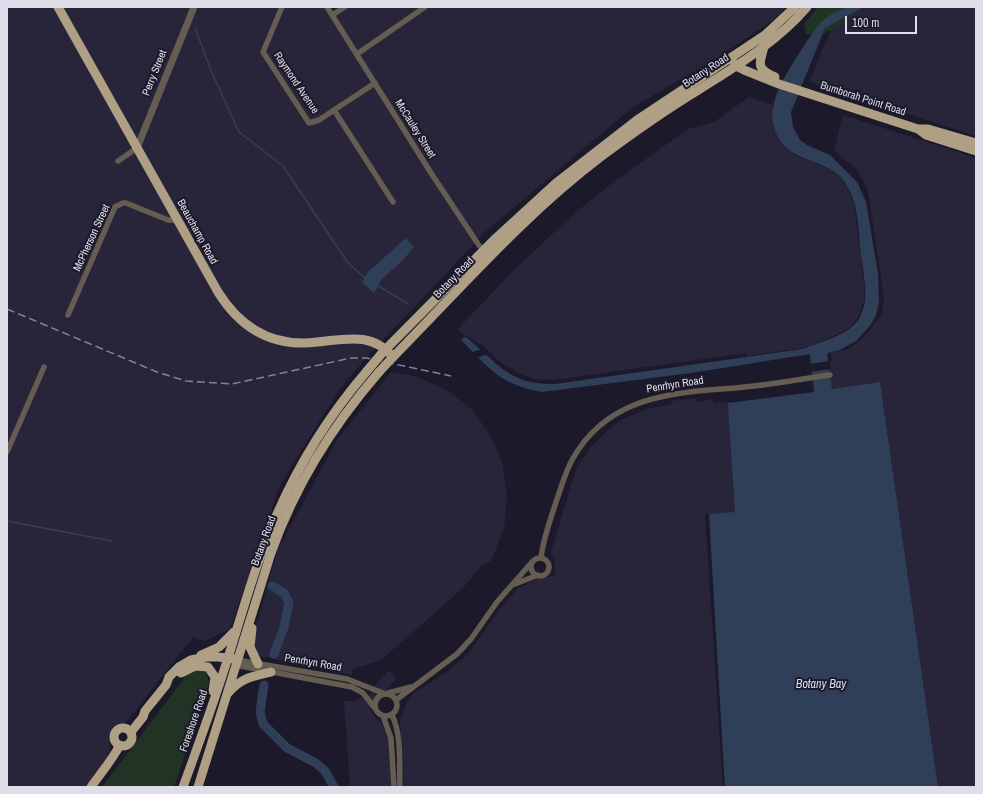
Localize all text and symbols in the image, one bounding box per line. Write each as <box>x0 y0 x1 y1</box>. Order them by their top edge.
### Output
scale bar <box>847 8 919 34</box>
text: 100 m <box>852 15 879 31</box>
street label: Perry Street <box>140 48 170 98</box>
street label: Raymond Avenue <box>271 50 321 116</box>
street label: Botany Road <box>681 51 731 91</box>
street label: Bumborah Point Road <box>819 79 907 119</box>
street label: McCauley Street <box>392 97 438 161</box>
street label: Beauchamp Road <box>174 197 220 267</box>
street label: McPherson Street <box>71 202 113 274</box>
street label: Botany Road <box>431 255 477 301</box>
street label: Penrhyn Road <box>645 374 705 396</box>
street label: Botany Road <box>249 514 279 568</box>
street label: Penrhyn Road <box>283 651 343 675</box>
water label: Botany Bay <box>796 678 846 692</box>
street label: Foreshore Road <box>177 688 211 754</box>

